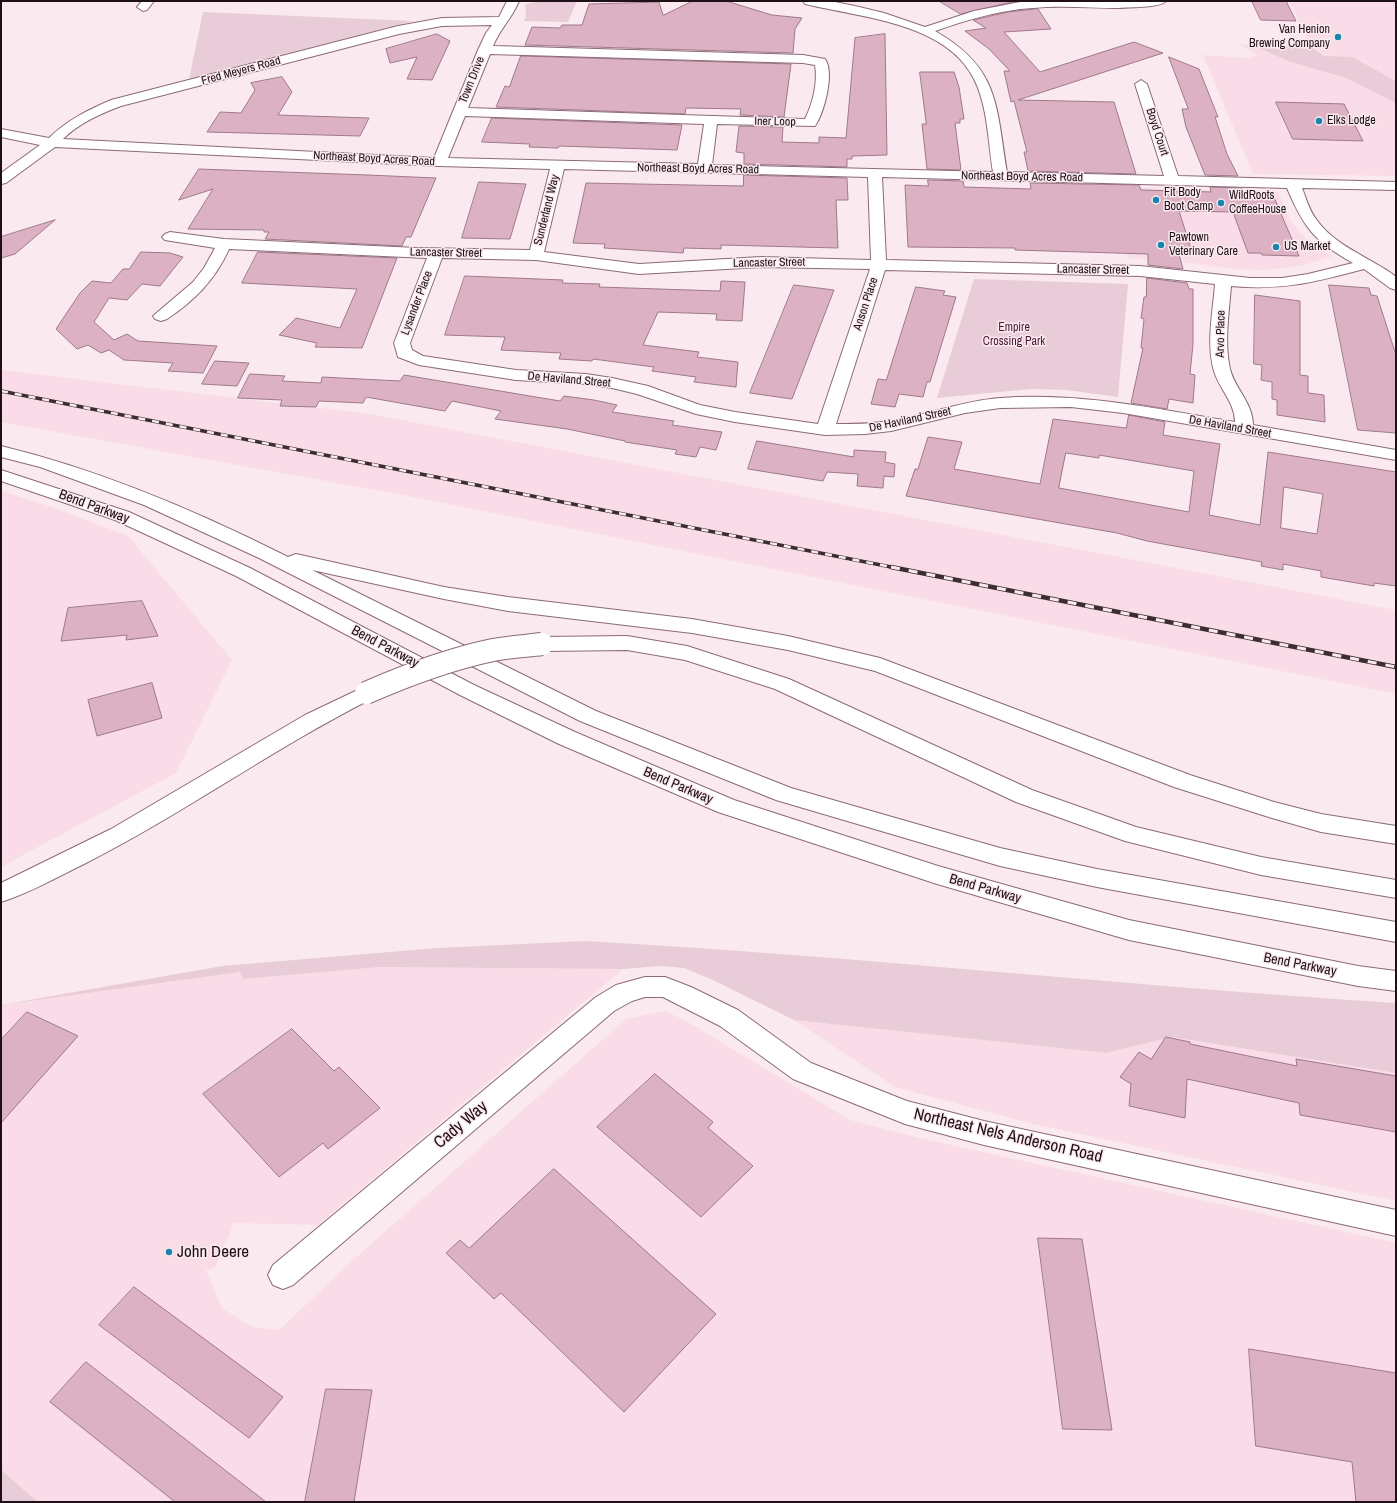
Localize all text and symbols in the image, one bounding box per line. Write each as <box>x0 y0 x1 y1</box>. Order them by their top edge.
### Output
place label: Van Henion Brewing Company <box>1249 23 1330 51</box>
marker: Van Henion Brewing Company <box>1333 32 1343 42</box>
street label: Fred Meyers Road <box>200 54 282 88</box>
street label: Town Drive <box>456 54 488 106</box>
street label: Boyd Court <box>1143 106 1171 158</box>
street label: Iner Loop <box>754 114 796 130</box>
place label: Elks Lodge <box>1327 114 1376 128</box>
marker: Elks Lodge <box>1314 116 1324 126</box>
street label: Northeast Boyd Acres Road <box>313 149 435 169</box>
street label: Northeast Boyd Acres Road <box>637 161 759 177</box>
street label: Northeast Boyd Acres Road <box>961 169 1083 185</box>
street label: Sunderland Way <box>531 173 563 247</box>
place label: Fit Body Boot Camp <box>1164 186 1213 214</box>
place label: WildRoots CoffeeHouse <box>1229 189 1286 217</box>
marker: Fit Body Boot Camp <box>1151 195 1161 205</box>
marker: WildRoots CoffeeHouse <box>1216 198 1226 208</box>
place label: Pawtown Veterinary Care <box>1169 231 1238 259</box>
marker: Pawtown Veterinary Care <box>1156 240 1166 250</box>
place label: US Market <box>1284 240 1330 254</box>
marker: US Market <box>1271 242 1281 252</box>
street label: Lancaster Street <box>410 245 482 261</box>
street label: Lancaster Street <box>733 255 805 271</box>
street label: Lancaster Street <box>1057 262 1129 278</box>
street label: Lysander Place <box>398 269 436 337</box>
street label: Anson Place <box>851 276 881 332</box>
street label: Arvo Place <box>1213 310 1229 358</box>
park label: Empire Crossing Park <box>983 321 1045 349</box>
street label: De Haviland Street <box>527 369 611 391</box>
street label: De Haviland Street <box>868 404 952 436</box>
street label: De Haviland Street <box>1188 413 1272 441</box>
street label: Bend Parkway <box>56 486 132 528</box>
street label: Bend Parkway <box>348 622 422 672</box>
street label: Bend Parkway <box>641 764 715 808</box>
street label: Bend Parkway <box>947 871 1023 907</box>
street label: Bend Parkway <box>1262 950 1338 980</box>
street label: Cady Way <box>430 1097 492 1153</box>
street label: Northeast Nels Anderson Road <box>912 1104 1104 1168</box>
place label: John Deere <box>177 1242 249 1262</box>
marker: John Deere <box>164 1247 174 1257</box>

